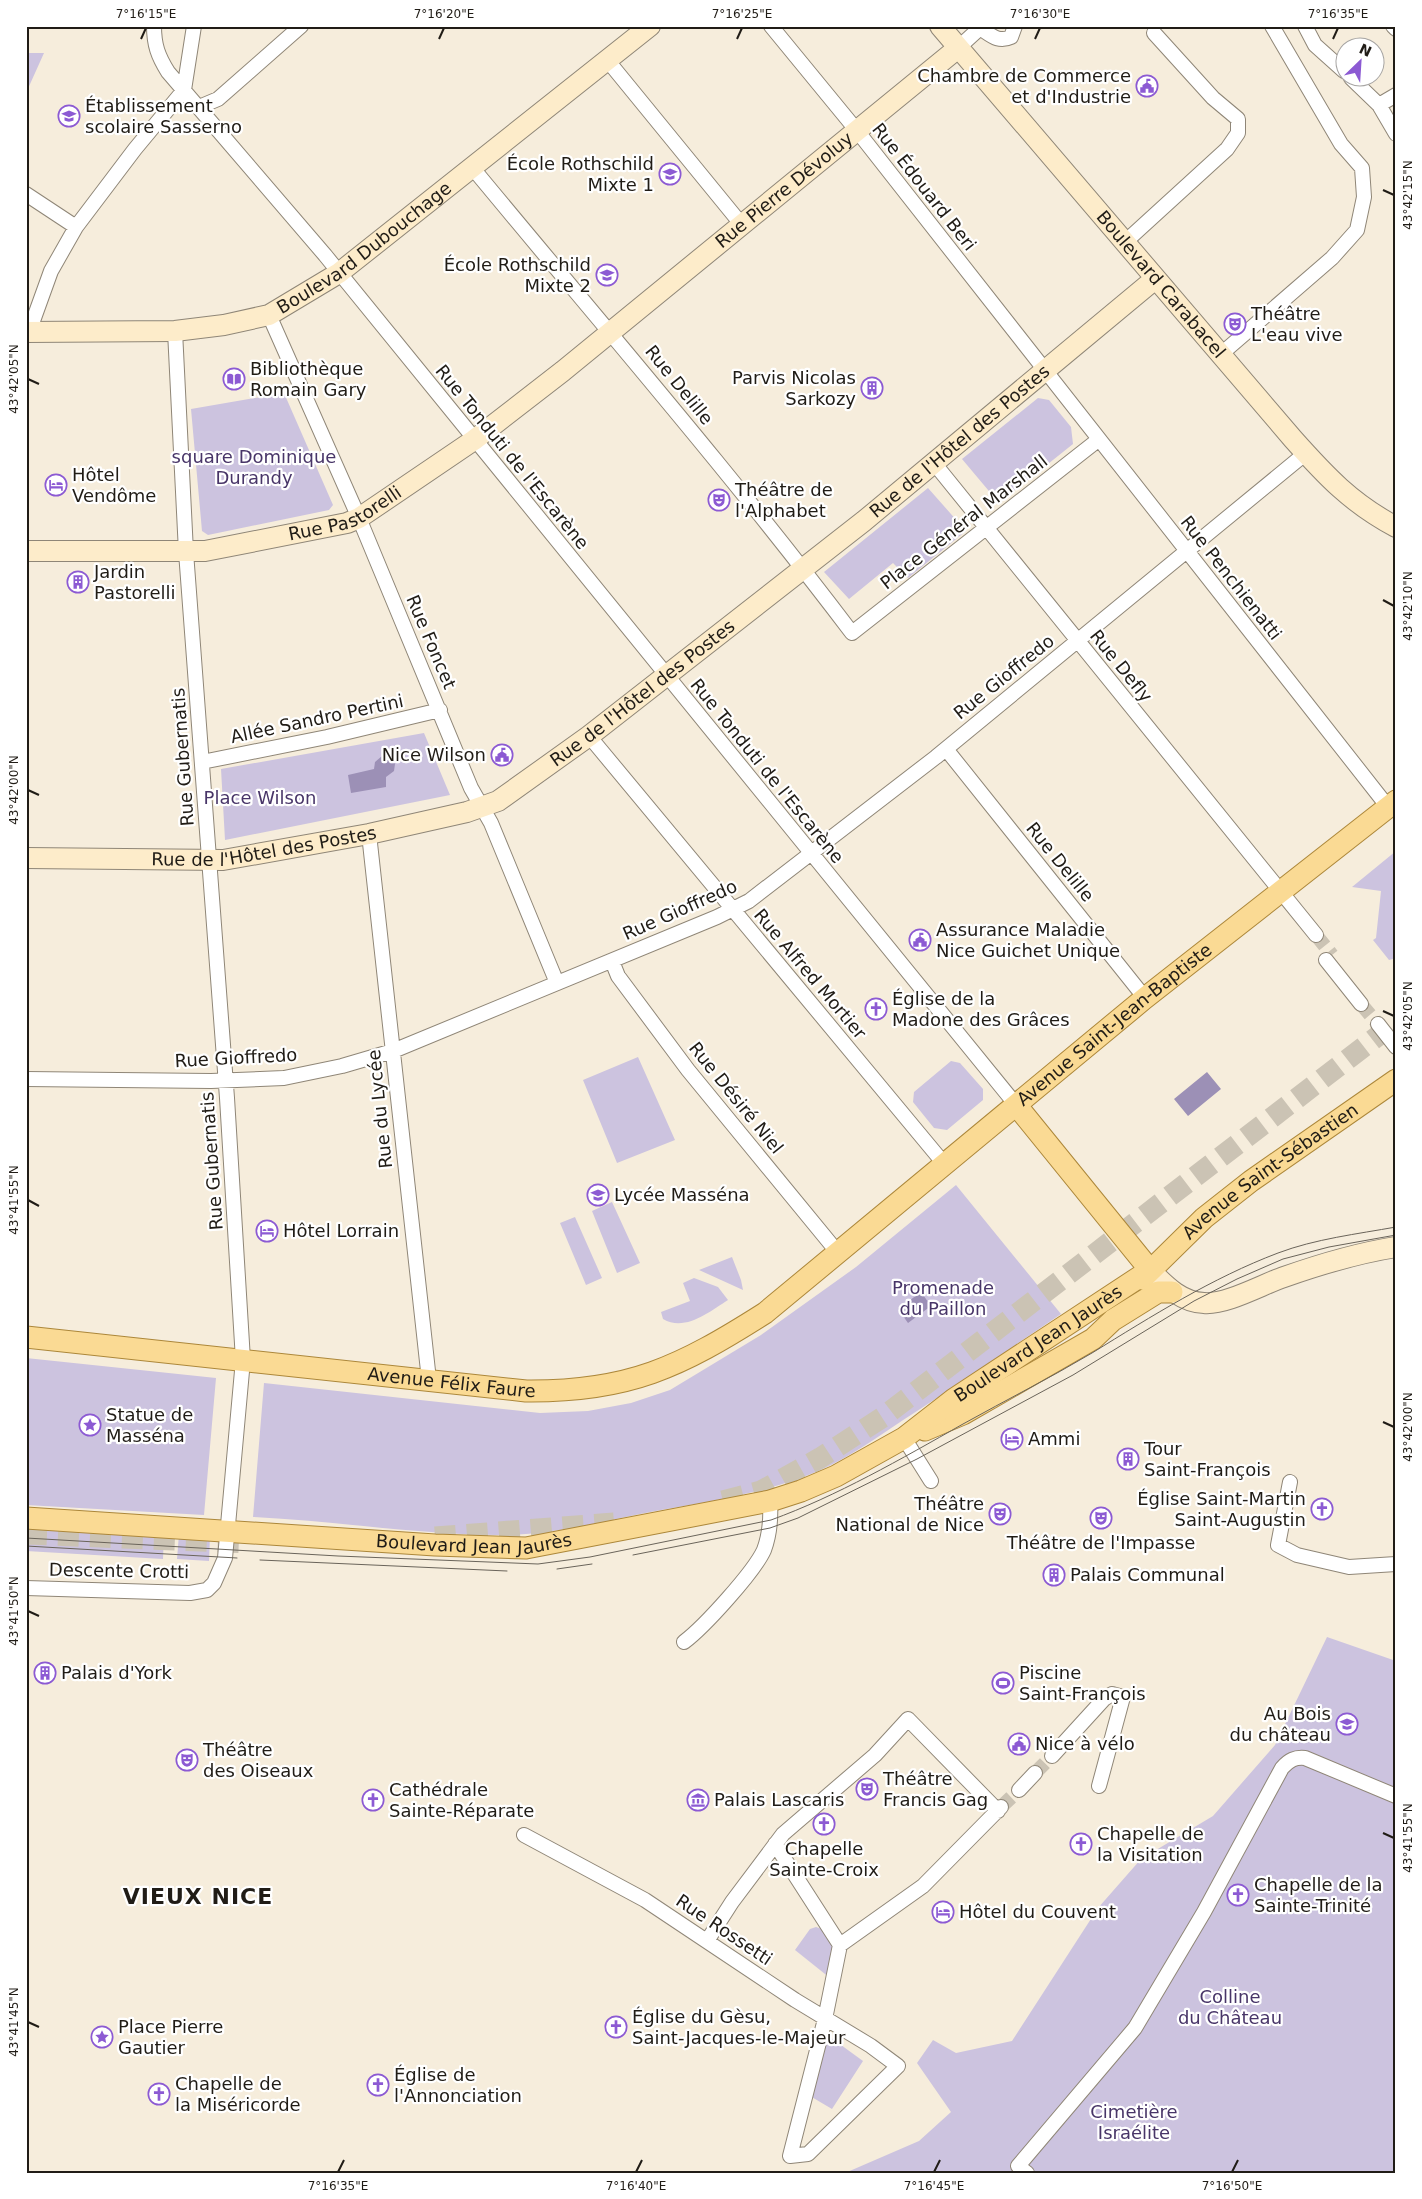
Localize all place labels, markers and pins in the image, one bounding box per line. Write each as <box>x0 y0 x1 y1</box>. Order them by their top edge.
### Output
place label: Chambre de Commerce et d'Industrie <box>917 65 1131 107</box>
public building icon: Chambre de Commerce et d'Industrie <box>1135 74 1159 98</box>
place label: Établissement scolaire Sasserno <box>85 95 242 137</box>
school or university icon: Établissement scolaire Sasserno <box>57 104 81 128</box>
place label: École Rothschild Mixte 1 <box>507 153 654 195</box>
school or university icon: École Rothschild Mixte 1 <box>658 162 682 186</box>
place label: École Rothschild Mixte 2 <box>444 254 591 296</box>
school or university icon: École Rothschild Mixte 2 <box>595 263 619 287</box>
place label: Théâtre L'eau vive <box>1250 303 1343 345</box>
theatre icon: Théâtre L'eau vive <box>1223 312 1247 336</box>
place label: Bibliothèque Romain Gary <box>250 358 367 400</box>
library icon: Bibliothèque Romain Gary <box>222 367 246 391</box>
place label: Parvis Nicolas Sarkozy <box>732 367 856 409</box>
building icon: Parvis Nicolas Sarkozy <box>860 376 884 400</box>
place label: Hôtel Vendôme <box>72 464 156 506</box>
hotel icon: Hôtel Vendôme <box>44 473 68 497</box>
place label: Théâtre de l'Alphabet <box>734 479 833 521</box>
theatre icon: Théâtre de l'Alphabet <box>707 488 731 512</box>
place label: Jardin Pastorelli <box>93 561 176 603</box>
building icon: Jardin Pastorelli <box>66 570 90 594</box>
public building icon: Nice Wilson <box>490 743 514 767</box>
place label: Nice Wilson <box>382 744 486 765</box>
place label: Assurance Maladie Nice Guichet Unique <box>936 919 1120 961</box>
public building icon: Assurance Maladie Nice Guichet Unique <box>908 928 932 952</box>
place label: Église de la Madone des Grâces <box>892 988 1070 1030</box>
church icon: Église de la Madone des Grâces <box>864 997 888 1021</box>
school or university icon: Lycée Masséna <box>586 1183 610 1207</box>
place label: Lycée Masséna <box>614 1184 750 1205</box>
hotel icon: Hôtel Lorrain <box>255 1219 279 1243</box>
place label: Hôtel Lorrain <box>283 1220 399 1241</box>
place label: Statue de Masséna <box>106 1404 193 1446</box>
place icon: Statue de Masséna <box>78 1413 102 1437</box>
hotel icon: Ammi <box>1000 1427 1024 1451</box>
place label: Ammi <box>1028 1428 1080 1449</box>
place label: Tour Saint-François <box>1143 1438 1271 1480</box>
building icon: Tour Saint-François <box>1116 1447 1140 1471</box>
place label: Église Saint-Martin Saint-Augustin <box>1137 1488 1306 1530</box>
place label: Théâtre National de Nice <box>836 1493 984 1535</box>
church icon: Église Saint-Martin Saint-Augustin <box>1310 1497 1334 1521</box>
theatre icon: Théâtre National de Nice <box>988 1502 1012 1526</box>
theatre icon: Théâtre de l'Impasse <box>1089 1506 1113 1530</box>
place label: Théâtre de l'Impasse <box>1006 1532 1195 1553</box>
building icon: Palais Communal <box>1042 1563 1066 1587</box>
place label: Palais Communal <box>1070 1564 1225 1585</box>
building icon: Palais d'York <box>33 1661 57 1685</box>
place label: Palais d'York <box>61 1662 173 1683</box>
place label: Piscine Saint-François <box>1019 1662 1146 1704</box>
sports icon: Piscine Saint-François <box>991 1671 1015 1695</box>
place label: Au Bois du château <box>1230 1703 1331 1745</box>
school or university icon: Au Bois du château <box>1335 1712 1359 1736</box>
public building icon: Nice à vélo <box>1007 1732 1031 1756</box>
place label: Nice à vélo <box>1035 1733 1135 1754</box>
place label: Théâtre des Oiseaux <box>202 1739 314 1781</box>
theatre icon: Théâtre des Oiseaux <box>175 1748 199 1772</box>
place label: Théâtre Francis Gag <box>882 1768 988 1810</box>
theatre icon: Théâtre Francis Gag <box>855 1777 879 1801</box>
place label: Cathédrale Sainte-Réparate <box>389 1779 534 1821</box>
church icon: Cathédrale Sainte-Réparate <box>361 1788 385 1812</box>
museum icon: Palais Lascaris <box>686 1788 710 1812</box>
place label: Palais Lascaris <box>714 1789 844 1810</box>
church icon: Chapelle Sainte-Croix <box>812 1812 836 1836</box>
place label: Chapelle de la Visitation <box>1097 1823 1204 1865</box>
church icon: Chapelle de la Visitation <box>1069 1832 1093 1856</box>
place label: Chapelle Sainte-Croix <box>769 1838 879 1880</box>
place label: Chapelle de la Sainte-Trinité <box>1254 1874 1383 1916</box>
church icon: Chapelle de la Sainte-Trinité <box>1226 1883 1250 1907</box>
hotel icon: Hôtel du Couvent <box>931 1900 955 1924</box>
place label: Hôtel du Couvent <box>959 1901 1116 1922</box>
place label: Église du Gèsu, Saint-Jacques-le-Majeur <box>632 2006 846 2048</box>
church icon: Église du Gèsu, Saint-Jacques-le-Majeur <box>604 2015 628 2039</box>
place label: Place Pierre Gautier <box>118 2016 223 2058</box>
place icon: Place Pierre Gautier <box>90 2025 114 2049</box>
place label: Église de l'Annonciation <box>394 2064 522 2106</box>
place label: Chapelle de la Miséricorde <box>175 2073 301 2115</box>
church icon: Église de l'Annonciation <box>366 2073 390 2097</box>
church icon: Chapelle de la Miséricorde <box>147 2082 171 2106</box>

